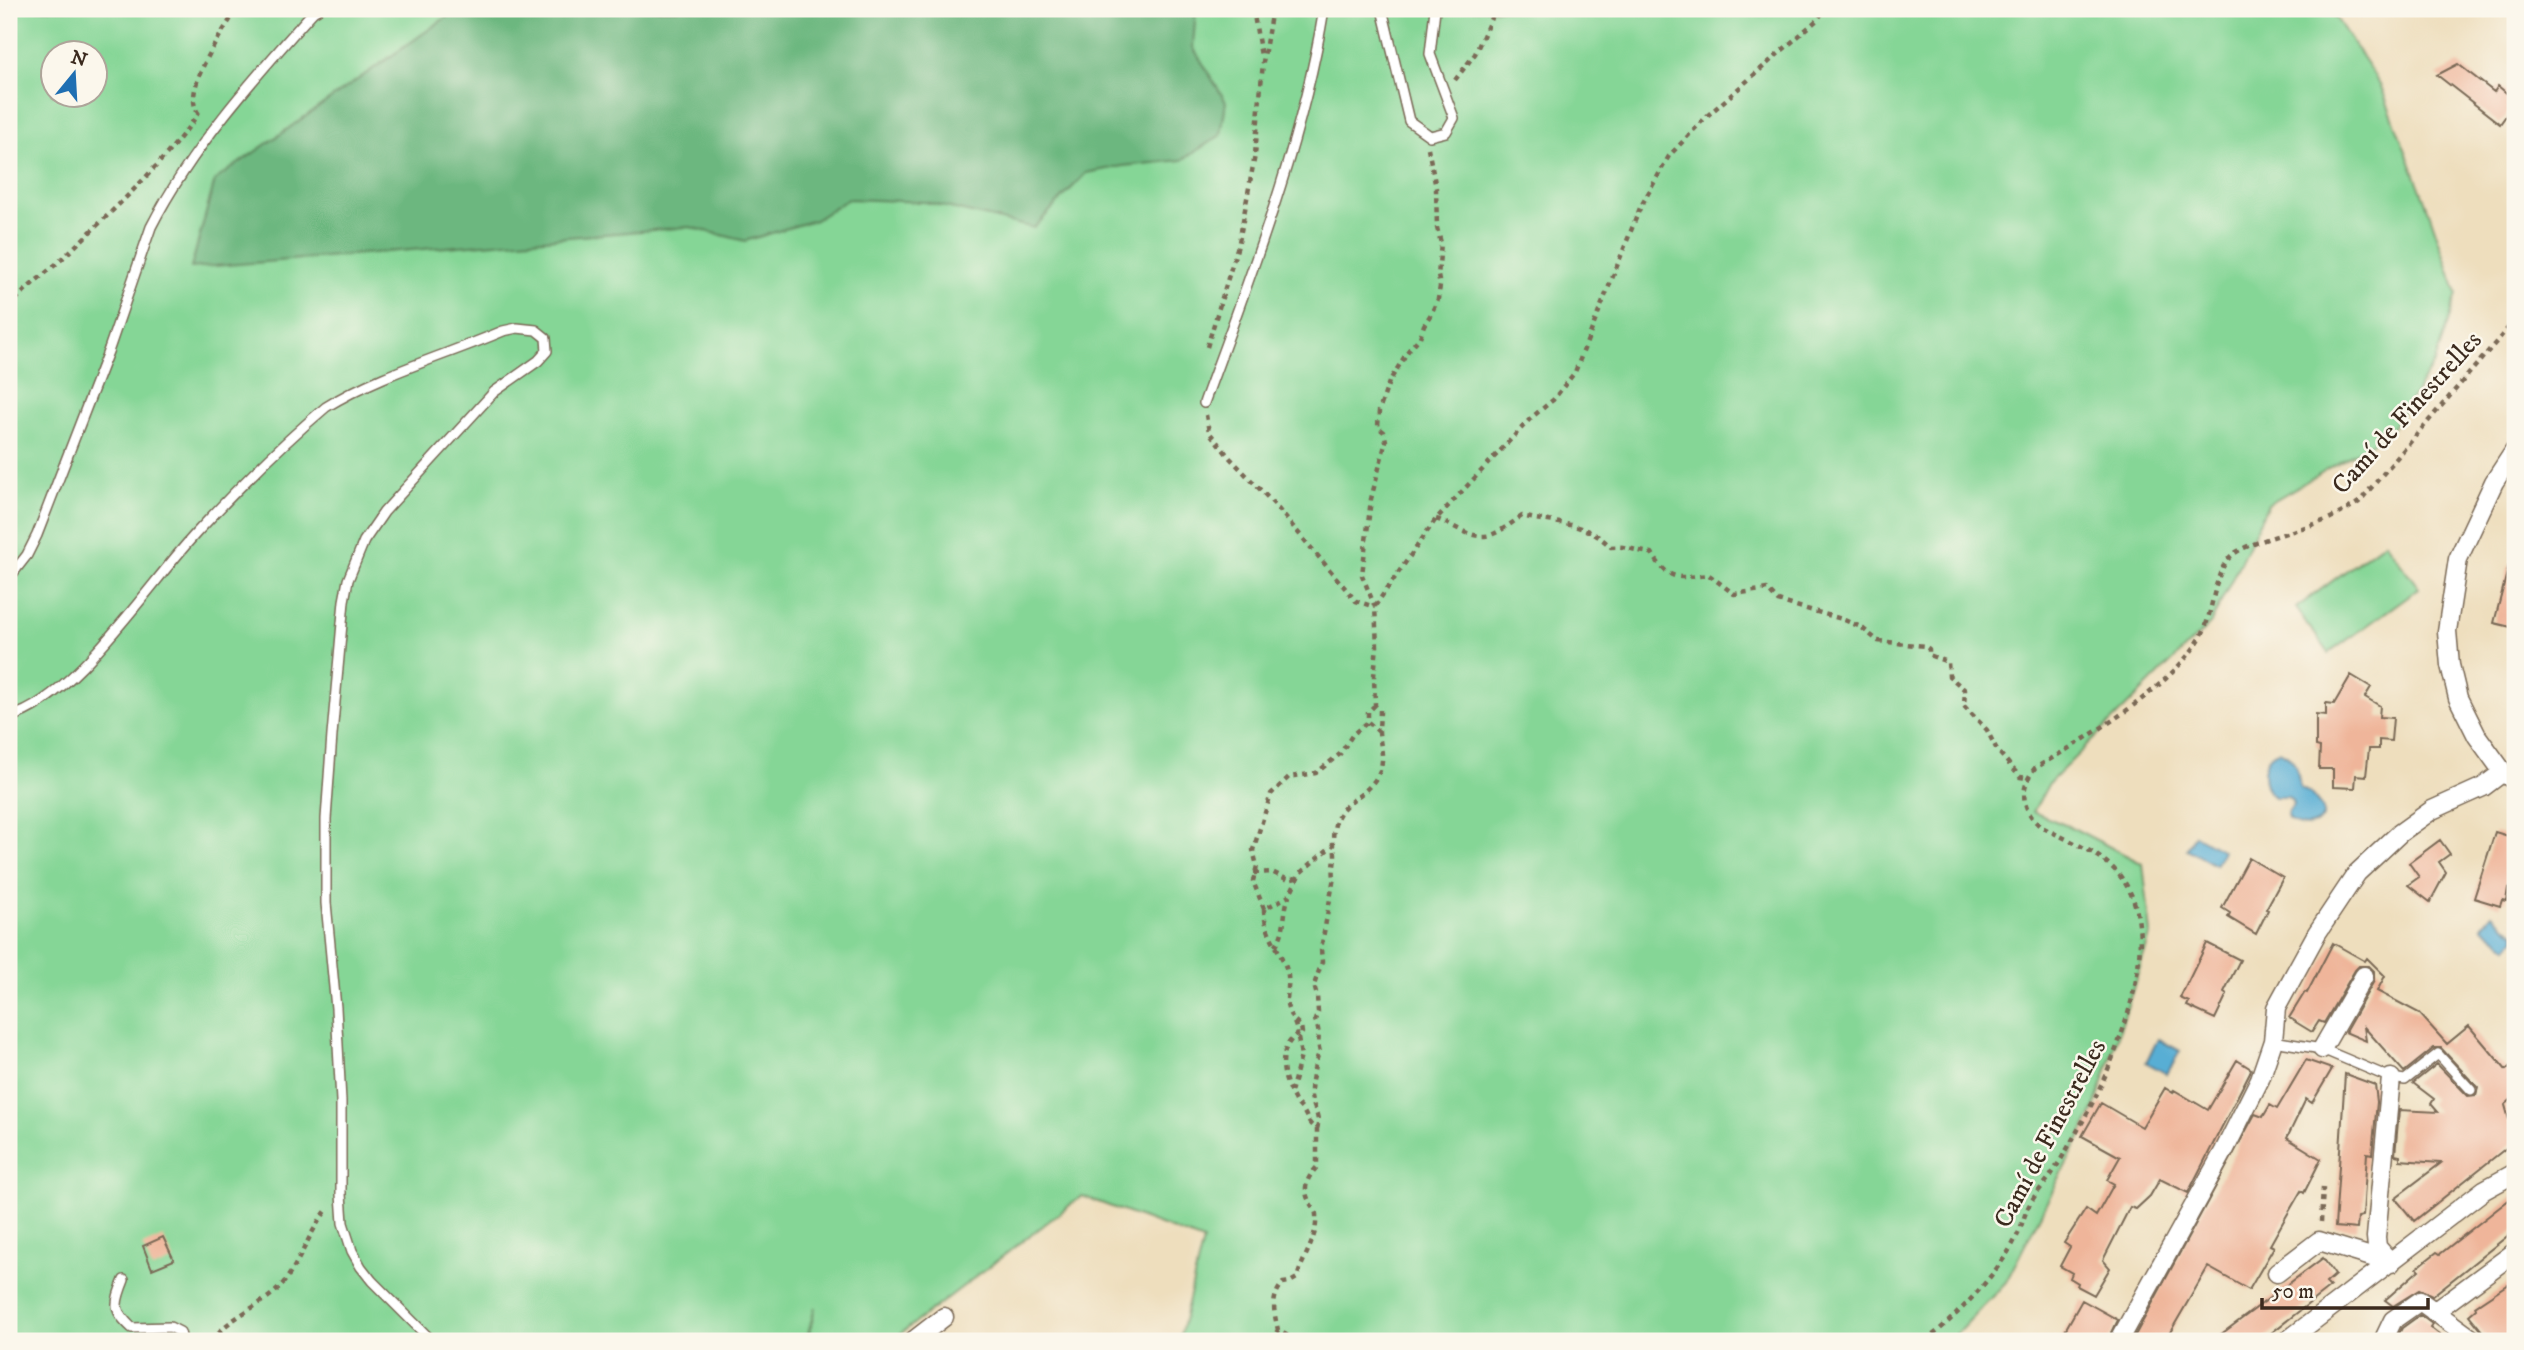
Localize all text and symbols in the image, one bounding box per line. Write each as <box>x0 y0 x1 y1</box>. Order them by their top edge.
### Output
north arrow <box>38 38 108 108</box>
text: N <box>68 46 90 73</box>
street label: Camí de Finestrelles <box>2325 324 2489 502</box>
street label: Camí de Finestrelles <box>1987 1034 2114 1234</box>
scale bar <box>2262 1266 2428 1310</box>
text: 50 m <box>2272 1279 2314 1305</box>

